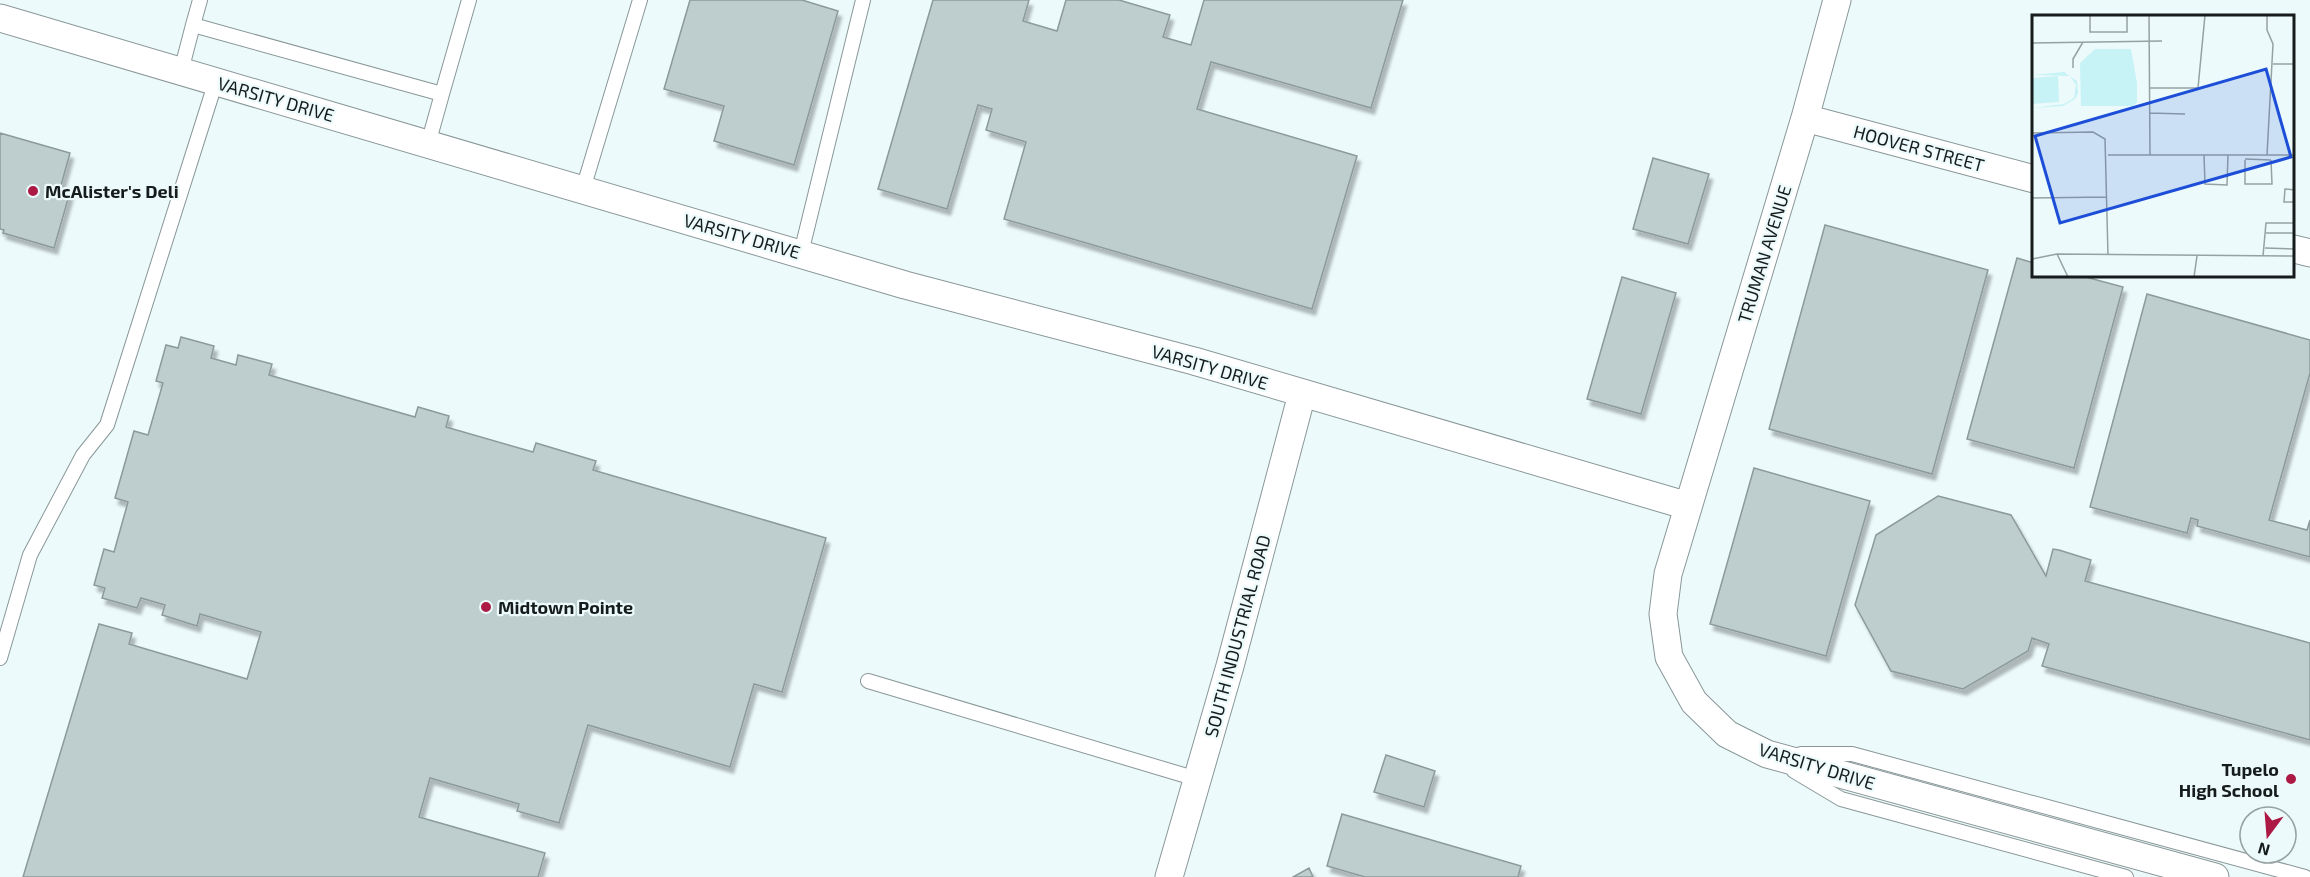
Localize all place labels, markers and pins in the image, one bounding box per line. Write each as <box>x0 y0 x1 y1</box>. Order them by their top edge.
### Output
place label: McAlister's Deli <box>45 180 179 202</box>
marker: McAlister's Deli <box>26 184 40 198</box>
place label: Midtown Pointe <box>498 596 633 618</box>
marker: Midtown Pointe <box>479 600 493 614</box>
place label: Tupelo High School <box>2179 758 2279 801</box>
marker: Tupelo High School <box>2284 772 2298 786</box>

